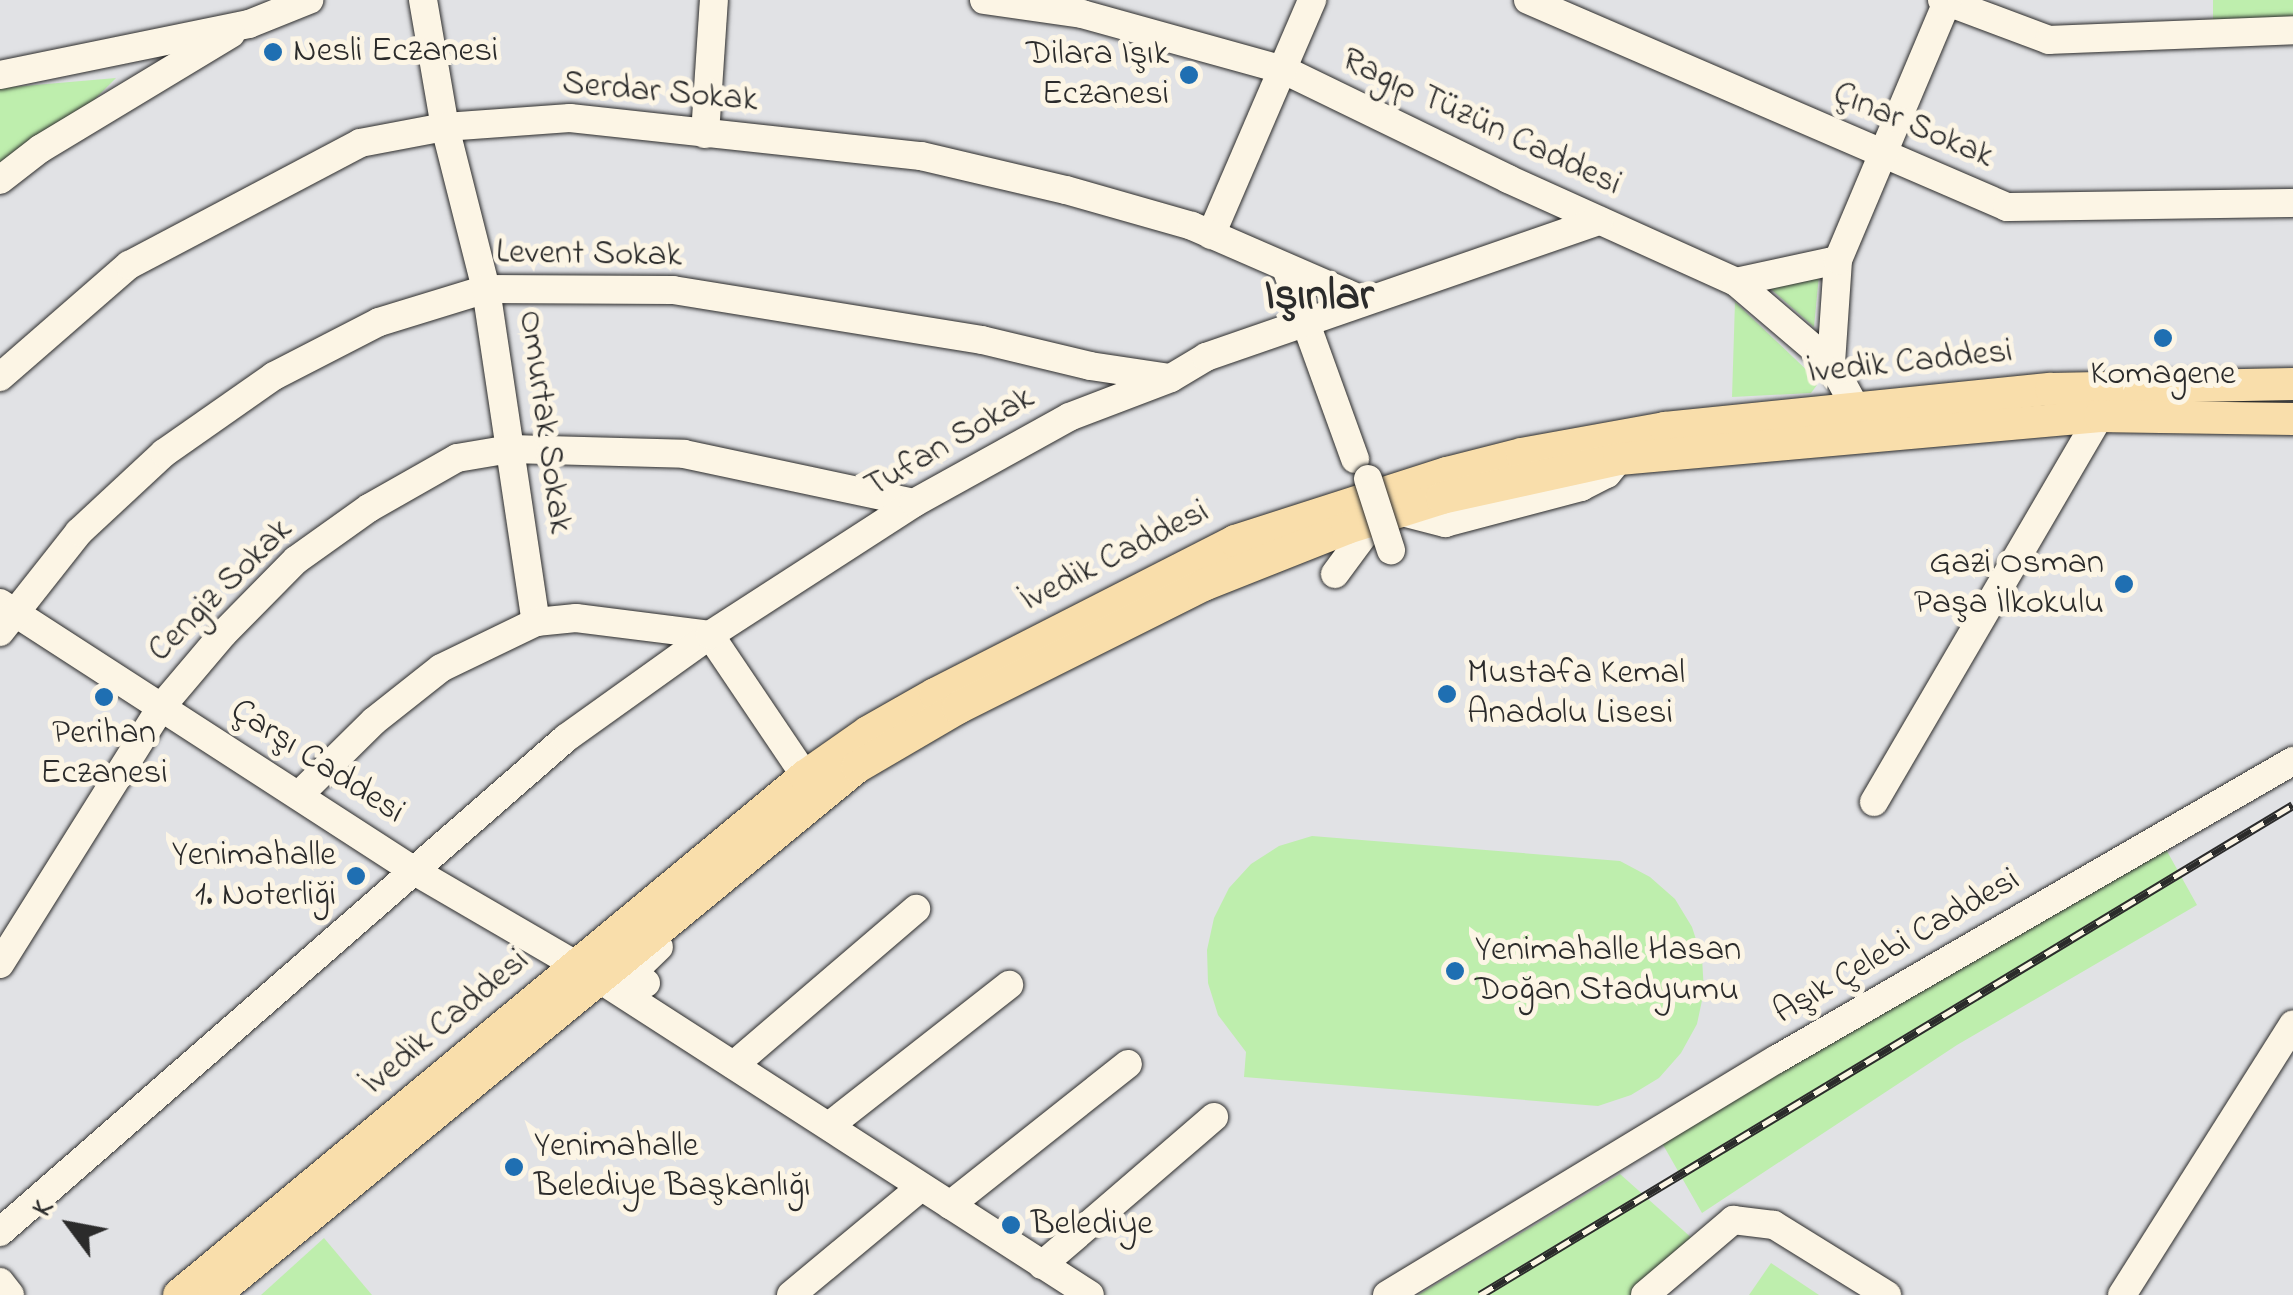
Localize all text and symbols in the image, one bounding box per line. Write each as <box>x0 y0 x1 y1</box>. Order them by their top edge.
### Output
place label: Nesli Eczanesi <box>293 31 498 73</box>
place label: Dilara Işık Eczanesi <box>1026 34 1169 116</box>
street label: Ragıp Tüzün Caddesi <box>1334 40 1628 206</box>
marker: Nesli Eczanesi <box>262 41 284 63</box>
street label: Serdar Sokak <box>560 64 760 122</box>
marker: Dilara Işık Eczanesi <box>1178 64 1200 86</box>
street label: Çınar Sokak <box>1826 73 2000 179</box>
street label: Levent Sokak <box>496 232 682 278</box>
district label: Işınlar <box>1264 271 1374 325</box>
street label: Omurtak Sokak <box>508 308 580 536</box>
marker: Komagene <box>2152 327 2174 349</box>
street label: İvedik Caddesi <box>1805 331 2015 395</box>
place label: Komagene <box>2090 354 2236 396</box>
street label: Tufan Sokak <box>858 378 1042 508</box>
street label: İvedik Caddesi <box>1014 492 1216 622</box>
street label: Cengiz Sokak <box>140 510 302 672</box>
place label: Gazi Osman Paşa İlkokulu <box>1914 543 2104 625</box>
marker: Gazi Osman Paşa İlkokulu <box>2113 573 2135 595</box>
place label: Mustafa Kemal Anadolu Lisesi <box>1467 653 1685 735</box>
marker: Mustafa Kemal Anadolu Lisesi <box>1436 683 1458 705</box>
marker: Perihan Eczanesi <box>93 686 115 708</box>
street label: Çarşı Caddesi <box>222 690 412 834</box>
place label: Perihan Eczanesi <box>40 713 168 795</box>
place label: Yenimahalle 1. Noterliği <box>172 835 336 917</box>
street label: Aşık Çelebi Caddesi <box>1767 860 2027 1034</box>
marker: Yenimahalle 1. Noterliği <box>345 865 367 887</box>
place label: Yenimahalle Hasan Doğan Stadyumu <box>1475 930 1741 1012</box>
street label: İvedik Caddesi <box>354 941 538 1105</box>
marker: Yenimahalle Hasan Doğan Stadyumu <box>1444 960 1466 982</box>
place label: Yenimahalle Belediye Başkanlığı <box>534 1126 811 1208</box>
marker: Yenimahalle Belediye Başkanlığı <box>503 1156 525 1178</box>
north arrow <box>20 1175 120 1275</box>
text: K <box>23 1192 65 1225</box>
place label: Belediye <box>1031 1204 1153 1246</box>
marker: Belediye <box>1000 1214 1022 1236</box>

